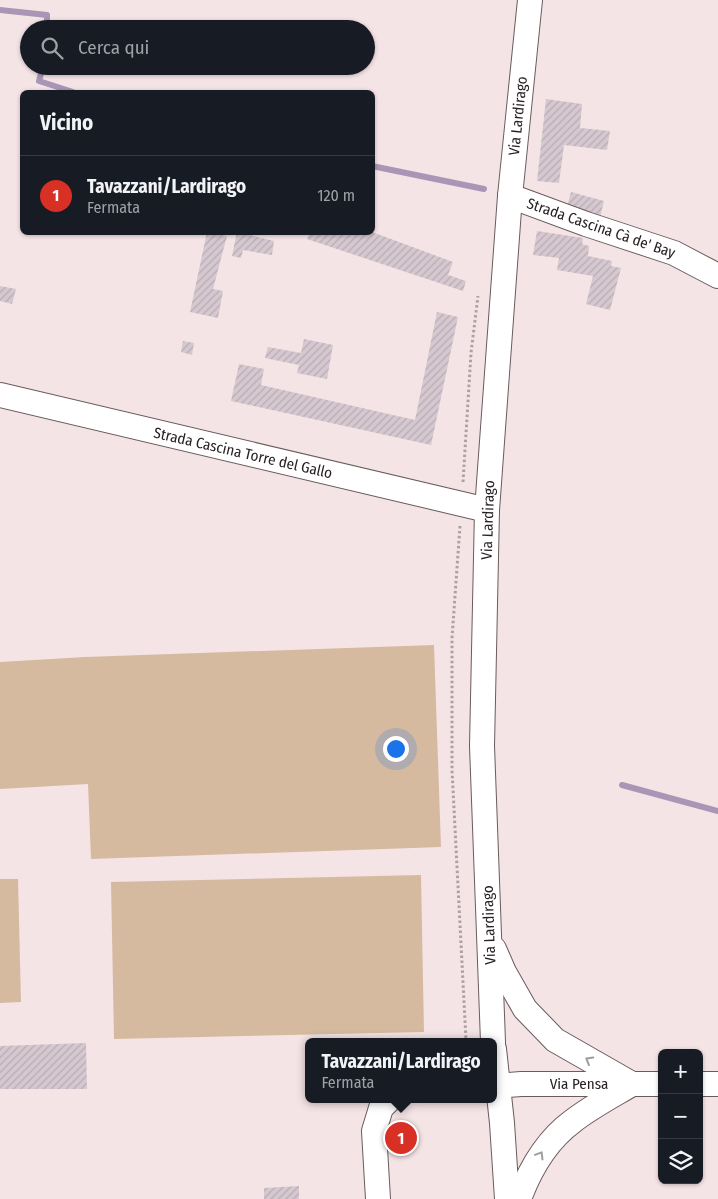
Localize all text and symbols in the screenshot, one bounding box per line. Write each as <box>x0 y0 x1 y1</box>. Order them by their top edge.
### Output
search box <box>20 20 375 75</box>
icon: search <box>38 34 66 62</box>
text: Cerca qui <box>78 36 149 59</box>
street label: Via Lardirago <box>505 75 531 156</box>
text: Vicino <box>40 110 93 136</box>
text: Tavazzani/Lardirago <box>87 175 246 198</box>
text: 1 <box>53 186 59 205</box>
text: 120 m <box>317 186 355 205</box>
street label: Strada Cascina Cà de' Bay <box>524 194 678 262</box>
text: Fermata <box>87 198 140 217</box>
street label: Strada Cascina Torre del Gallo <box>152 424 334 482</box>
street label: Via Lardirago <box>478 480 498 560</box>
your location <box>383 736 409 762</box>
street label: Via Lardirago <box>479 885 499 965</box>
popup <box>305 1038 497 1103</box>
map controls <box>658 1049 703 1184</box>
button: + <box>658 1049 703 1094</box>
text: Tavazzani/Lardirago <box>321 1050 481 1073</box>
one-way arrow <box>586 1056 595 1066</box>
text: Fermata <box>321 1073 374 1092</box>
street label: Via Pensa <box>550 1075 608 1093</box>
button: − <box>658 1094 703 1139</box>
pin: 1 <box>385 1119 417 1157</box>
button: layers <box>658 1139 703 1184</box>
one-way arrow <box>534 1152 544 1161</box>

